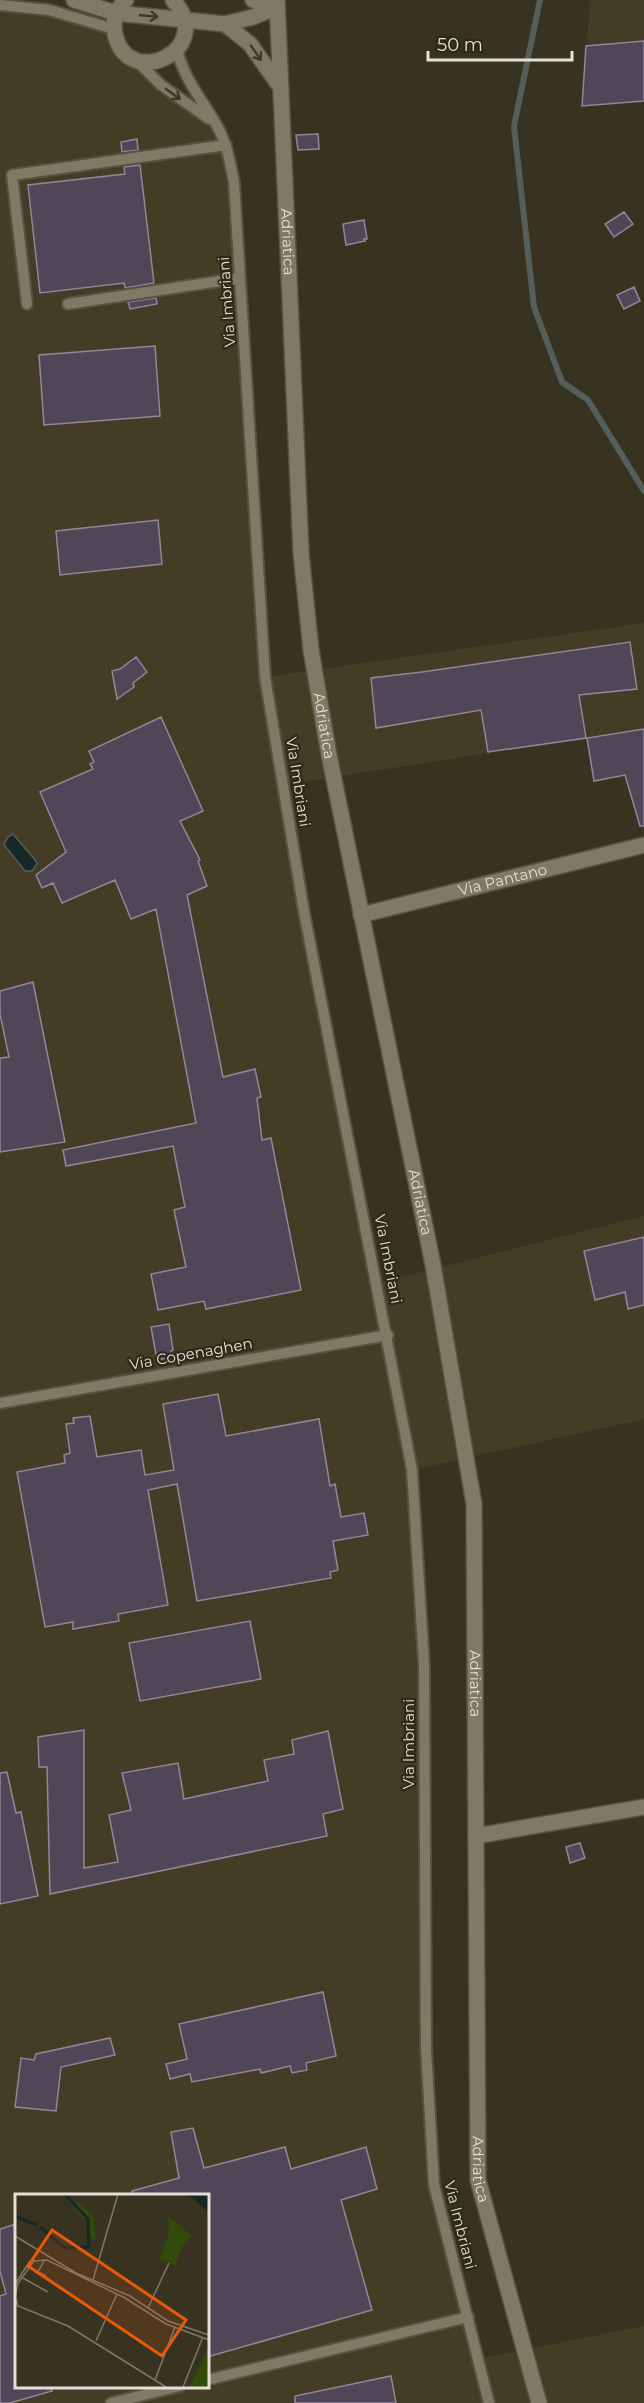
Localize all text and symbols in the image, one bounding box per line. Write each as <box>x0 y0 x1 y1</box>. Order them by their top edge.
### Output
one-way arrow <box>139 11 159 22</box>
scale bar <box>428 24 572 62</box>
text: 50 m <box>437 34 483 56</box>
one-way arrow <box>250 44 262 61</box>
one-way arrow <box>165 87 181 100</box>
street label: Adriatica <box>277 208 299 276</box>
street label: Via Imbriani <box>214 256 239 348</box>
street label: Adriatica <box>309 691 340 760</box>
street label: Via Imbriani <box>282 736 315 828</box>
street label: Via Pantano <box>456 859 549 900</box>
street label: Adriatica <box>405 1167 437 1237</box>
street label: Via Imbriani <box>371 1213 406 1305</box>
street label: Via Copenaghen <box>128 1333 254 1374</box>
street label: Adriatica <box>466 1650 485 1717</box>
street label: Via Imbriani <box>399 1699 418 1789</box>
street label: Adriatica <box>469 2136 494 2205</box>
street label: Via Imbriani <box>440 2179 481 2271</box>
inset map <box>15 2194 208 2388</box>

